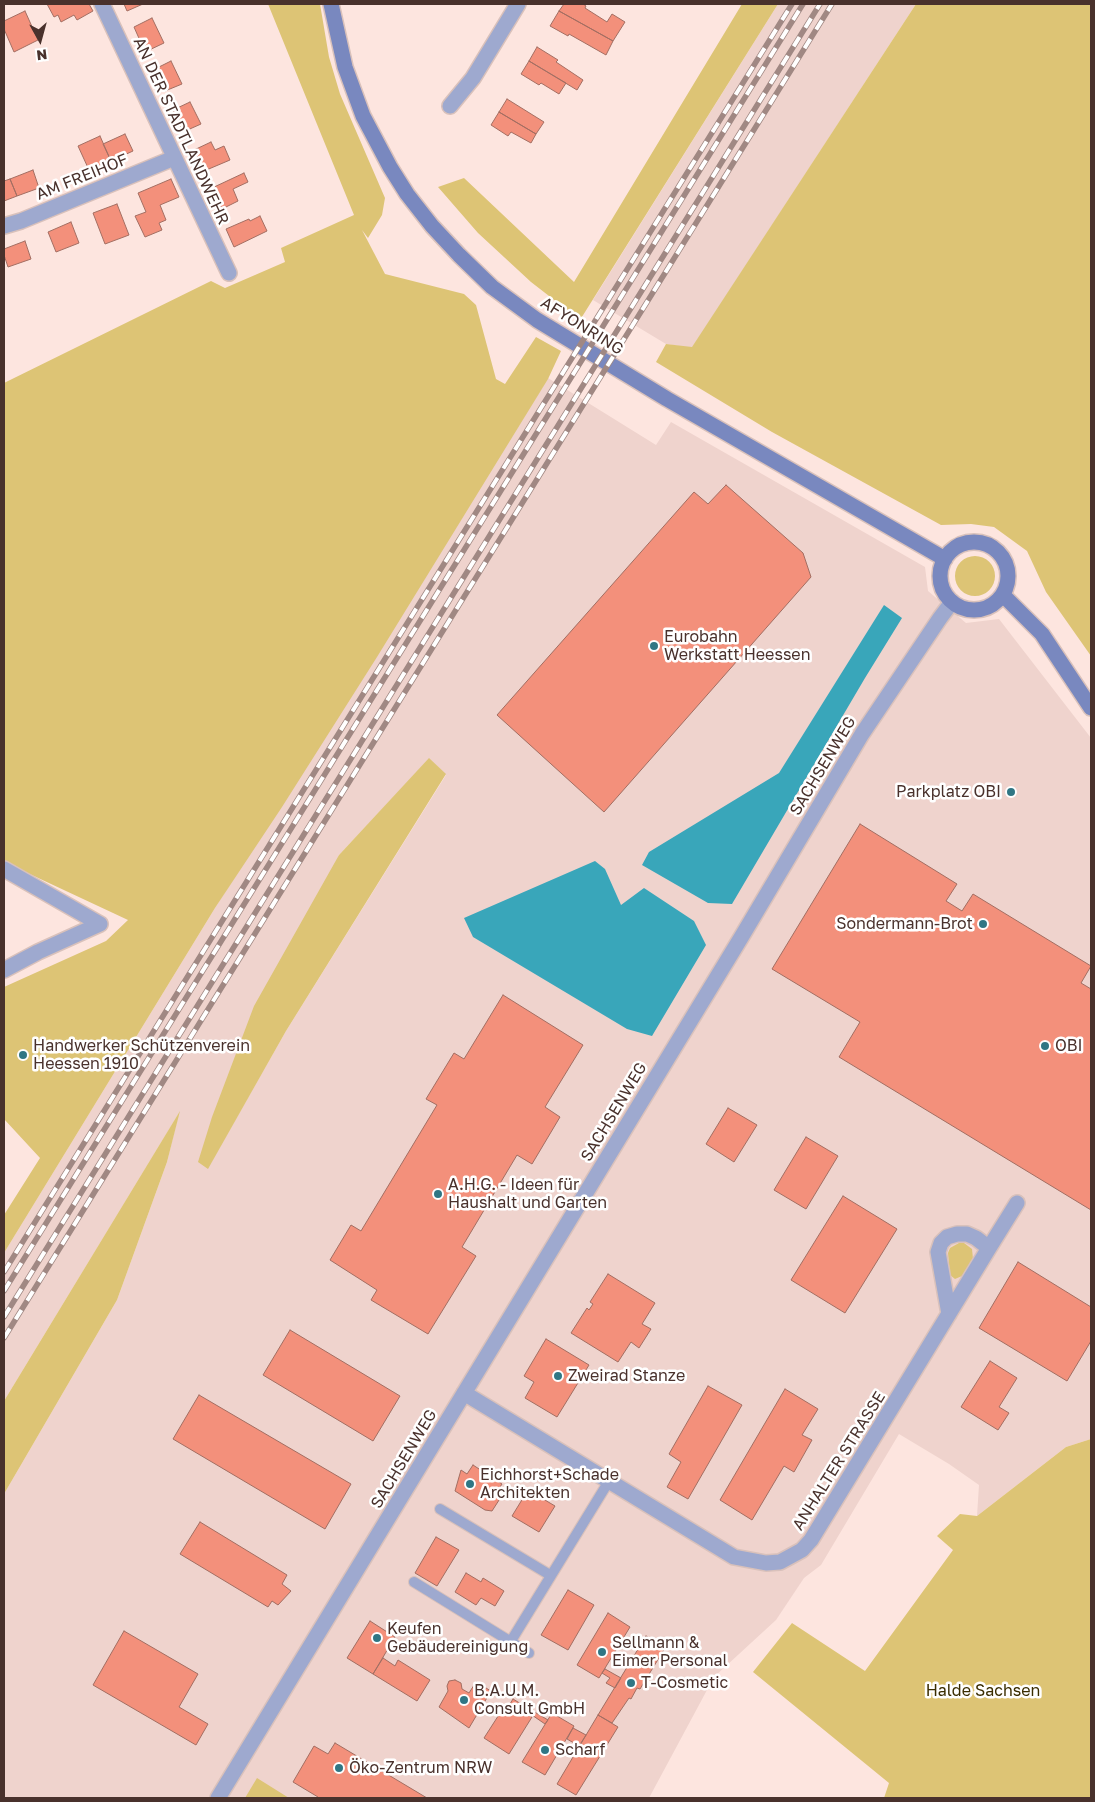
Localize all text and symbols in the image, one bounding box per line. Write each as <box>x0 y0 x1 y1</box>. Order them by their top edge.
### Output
north arrow <box>15 15 65 65</box>
street label: AN DER STADTLANDWEHR <box>129 34 233 228</box>
text: N <box>36 46 48 64</box>
street label: AM FREIHOF <box>33 150 131 204</box>
street label: AFYONRING <box>537 293 627 359</box>
place label: Eurobahn Werkstatt Heessen <box>664 627 810 665</box>
marker: Eurobahn Werkstatt Heessen <box>648 640 660 652</box>
street label: SACHSENWEG <box>786 713 860 819</box>
place label: Parkplatz OBI <box>896 782 1001 802</box>
marker: Parkplatz OBI <box>1005 786 1017 798</box>
place label: Sondermann-Brot <box>836 914 973 934</box>
marker: Sondermann-Brot <box>977 918 989 930</box>
place label: Handwerker Schützenverein Heessen 1910 <box>33 1036 250 1074</box>
place label: OBI <box>1055 1036 1083 1056</box>
marker: OBI <box>1039 1040 1051 1052</box>
marker: Handwerker Schützenverein Heessen 1910 <box>17 1049 29 1061</box>
street label: SACHSENWEG <box>577 1059 651 1165</box>
place label: A.H.G. - Ideen für Haushalt und Garten <box>448 1175 607 1213</box>
marker: A.H.G. - Ideen für Haushalt und Garten <box>432 1188 444 1200</box>
place label: Zweirad Stanze <box>568 1366 685 1386</box>
marker: Zweirad Stanze <box>552 1370 564 1382</box>
street label: ANHALTER STRASSE <box>789 1388 889 1534</box>
street label: SACHSENWEG <box>367 1406 441 1512</box>
place label: Eichhorst+Schade Architekten <box>480 1465 619 1503</box>
marker: Eichhorst+Schade Architekten <box>464 1478 476 1490</box>
place label: Keufen Gebäudereinigung <box>387 1619 528 1657</box>
marker: Keufen Gebäudereinigung <box>371 1632 383 1644</box>
place label: Sellmann & Eimer Personal <box>612 1633 728 1671</box>
marker: Sellmann & Eimer Personal <box>596 1646 608 1658</box>
place label: T-Cosmetic <box>641 1673 728 1693</box>
marker: T-Cosmetic <box>625 1677 637 1689</box>
place label: B.A.U.M. Consult GmbH <box>474 1681 585 1719</box>
park label: Halde Sachsen <box>926 1681 1040 1701</box>
marker: B.A.U.M. Consult GmbH <box>458 1694 470 1706</box>
place label: Scharf <box>555 1740 605 1760</box>
marker: Scharf <box>539 1744 551 1756</box>
place label: Öko-Zentrum NRW <box>349 1758 492 1778</box>
marker: Öko-Zentrum NRW <box>333 1762 345 1774</box>

